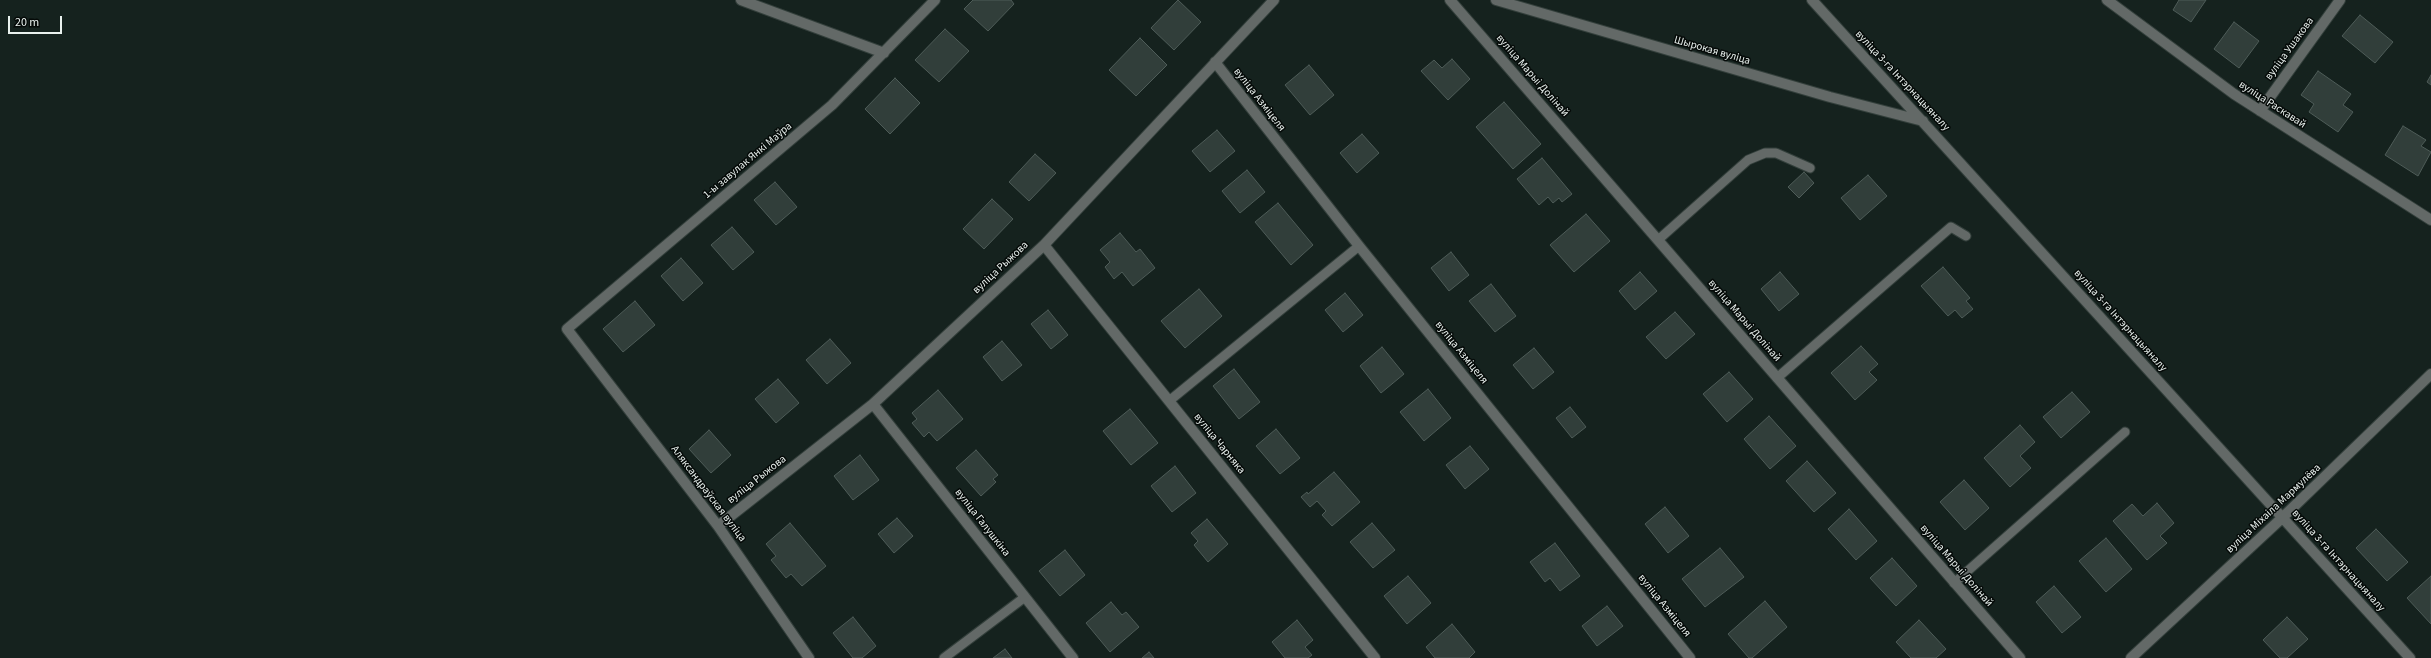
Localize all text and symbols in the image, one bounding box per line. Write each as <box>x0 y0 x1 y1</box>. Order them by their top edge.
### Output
scale bar <box>10 8 64 34</box>
text: 20 m <box>15 14 39 31</box>
street label: вуліца Ушакова <box>2263 15 2317 83</box>
street label: вуліца 3-га Інтэрнацыяналу <box>1852 28 1952 134</box>
street label: вуліца Марыі Долінай <box>1493 32 1571 120</box>
street label: Шырокая вуліца <box>1672 34 1752 68</box>
street label: вуліца Азміцеля <box>1230 66 1288 134</box>
street label: вуліца Раскавай <box>2236 78 2308 132</box>
street label: 1-ы завулак Янкі Маўра <box>701 120 795 202</box>
street label: вуліца Рыжова <box>970 239 1032 297</box>
street label: вуліца 3-га Інтэрнацыяналу <box>2071 267 2169 375</box>
street label: вуліца Марыі Долінай <box>1705 277 1783 365</box>
street label: вуліца Азміцеля <box>1432 319 1490 387</box>
street label: вуліца Чарняка <box>1191 411 1247 477</box>
street label: Аляксандраўская вуліца <box>668 443 748 545</box>
street label: вуліца Рыжова <box>725 453 789 507</box>
street label: вуліца Міхаіла Мармулёва <box>2224 462 2324 556</box>
street label: вуліца Галушкіна <box>952 487 1012 559</box>
street label: вуліца 3-га Інтэрнацыяналу <box>2289 507 2387 615</box>
street label: вуліца Марыі Долінай <box>1917 522 1995 610</box>
street label: вуліца Азміцеля <box>1635 572 1693 640</box>

